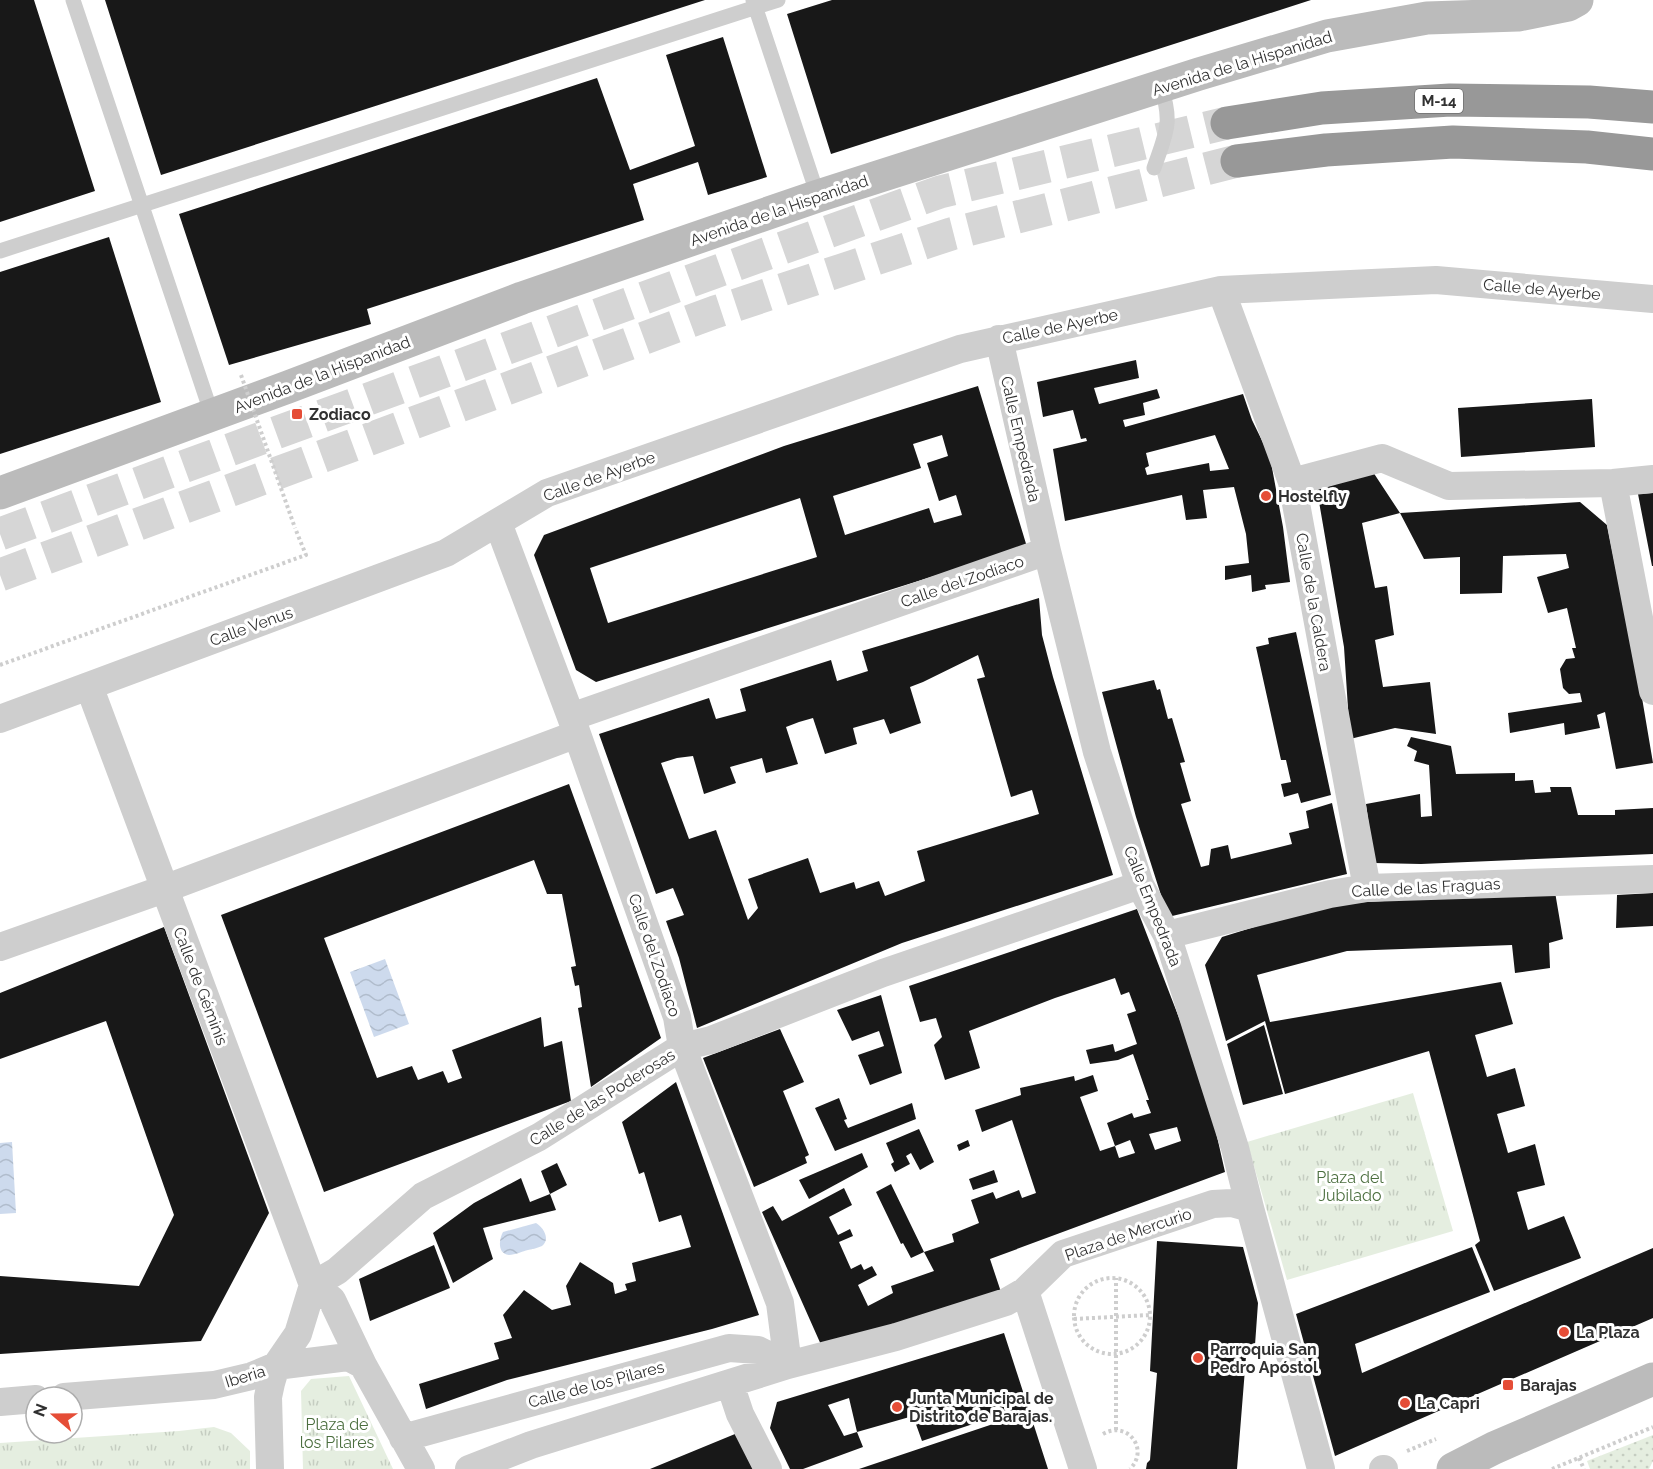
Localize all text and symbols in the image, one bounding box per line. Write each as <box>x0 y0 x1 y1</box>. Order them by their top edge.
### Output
street label: Avenida de la Hispanidad <box>1150 27 1334 100</box>
road number: M-14 <box>1415 89 1463 113</box>
street label: Avenida de la Hispanidad <box>688 171 871 250</box>
street label: Calle de Ayerbe <box>1482 275 1601 304</box>
street label: Calle de Ayerbe <box>1001 305 1120 348</box>
street label: Avenida de la Hispanidad <box>231 332 413 417</box>
street label: Calle Empedrada <box>997 374 1044 504</box>
place label: Zodiaco <box>309 405 371 424</box>
marker: Zodiaco <box>290 407 304 421</box>
street label: Calle de Ayerbe <box>541 447 658 506</box>
place label: Hostelfly <box>1278 487 1347 506</box>
marker: Hostelfly <box>1259 489 1273 503</box>
street label: Calle de la Caldera <box>1292 531 1335 673</box>
street label: Calle del Zodíaco <box>898 552 1026 611</box>
street label: Calle Venus <box>207 603 296 650</box>
street label: Calle Empedrada <box>1120 843 1185 969</box>
street label: Calle de las Fraguas <box>1351 874 1501 901</box>
street label: Calle del Zodíaco <box>625 891 684 1019</box>
street label: Calle de Géminis <box>169 924 232 1048</box>
street label: Calle de las Poderosas <box>526 1045 679 1150</box>
park label: Plaza del Jubilado <box>1316 1168 1384 1205</box>
street label: Plaza de Mercurio <box>1062 1204 1194 1265</box>
place label: La Plaza <box>1576 1323 1640 1342</box>
marker: La Plaza <box>1557 1325 1571 1339</box>
place label: Parroquia San Pedro Apóstol <box>1210 1340 1319 1377</box>
marker: Parroquia San Pedro Apóstol <box>1191 1351 1205 1365</box>
street label: Calle de los Pilares <box>526 1357 666 1412</box>
street label: Iberia <box>223 1361 268 1392</box>
place label: Barajas <box>1520 1376 1577 1395</box>
marker: Barajas <box>1501 1378 1515 1392</box>
north arrow <box>24 1385 84 1445</box>
place label: Junta Municipal de Distrito de Barajas. <box>909 1389 1054 1426</box>
place label: La Capri <box>1417 1394 1480 1413</box>
marker: La Capri <box>1398 1396 1412 1410</box>
marker: Junta Municipal de Distrito de Barajas. <box>890 1400 904 1414</box>
text: N <box>29 1401 51 1419</box>
park label: Plaza de los Pilares <box>300 1415 375 1452</box>

